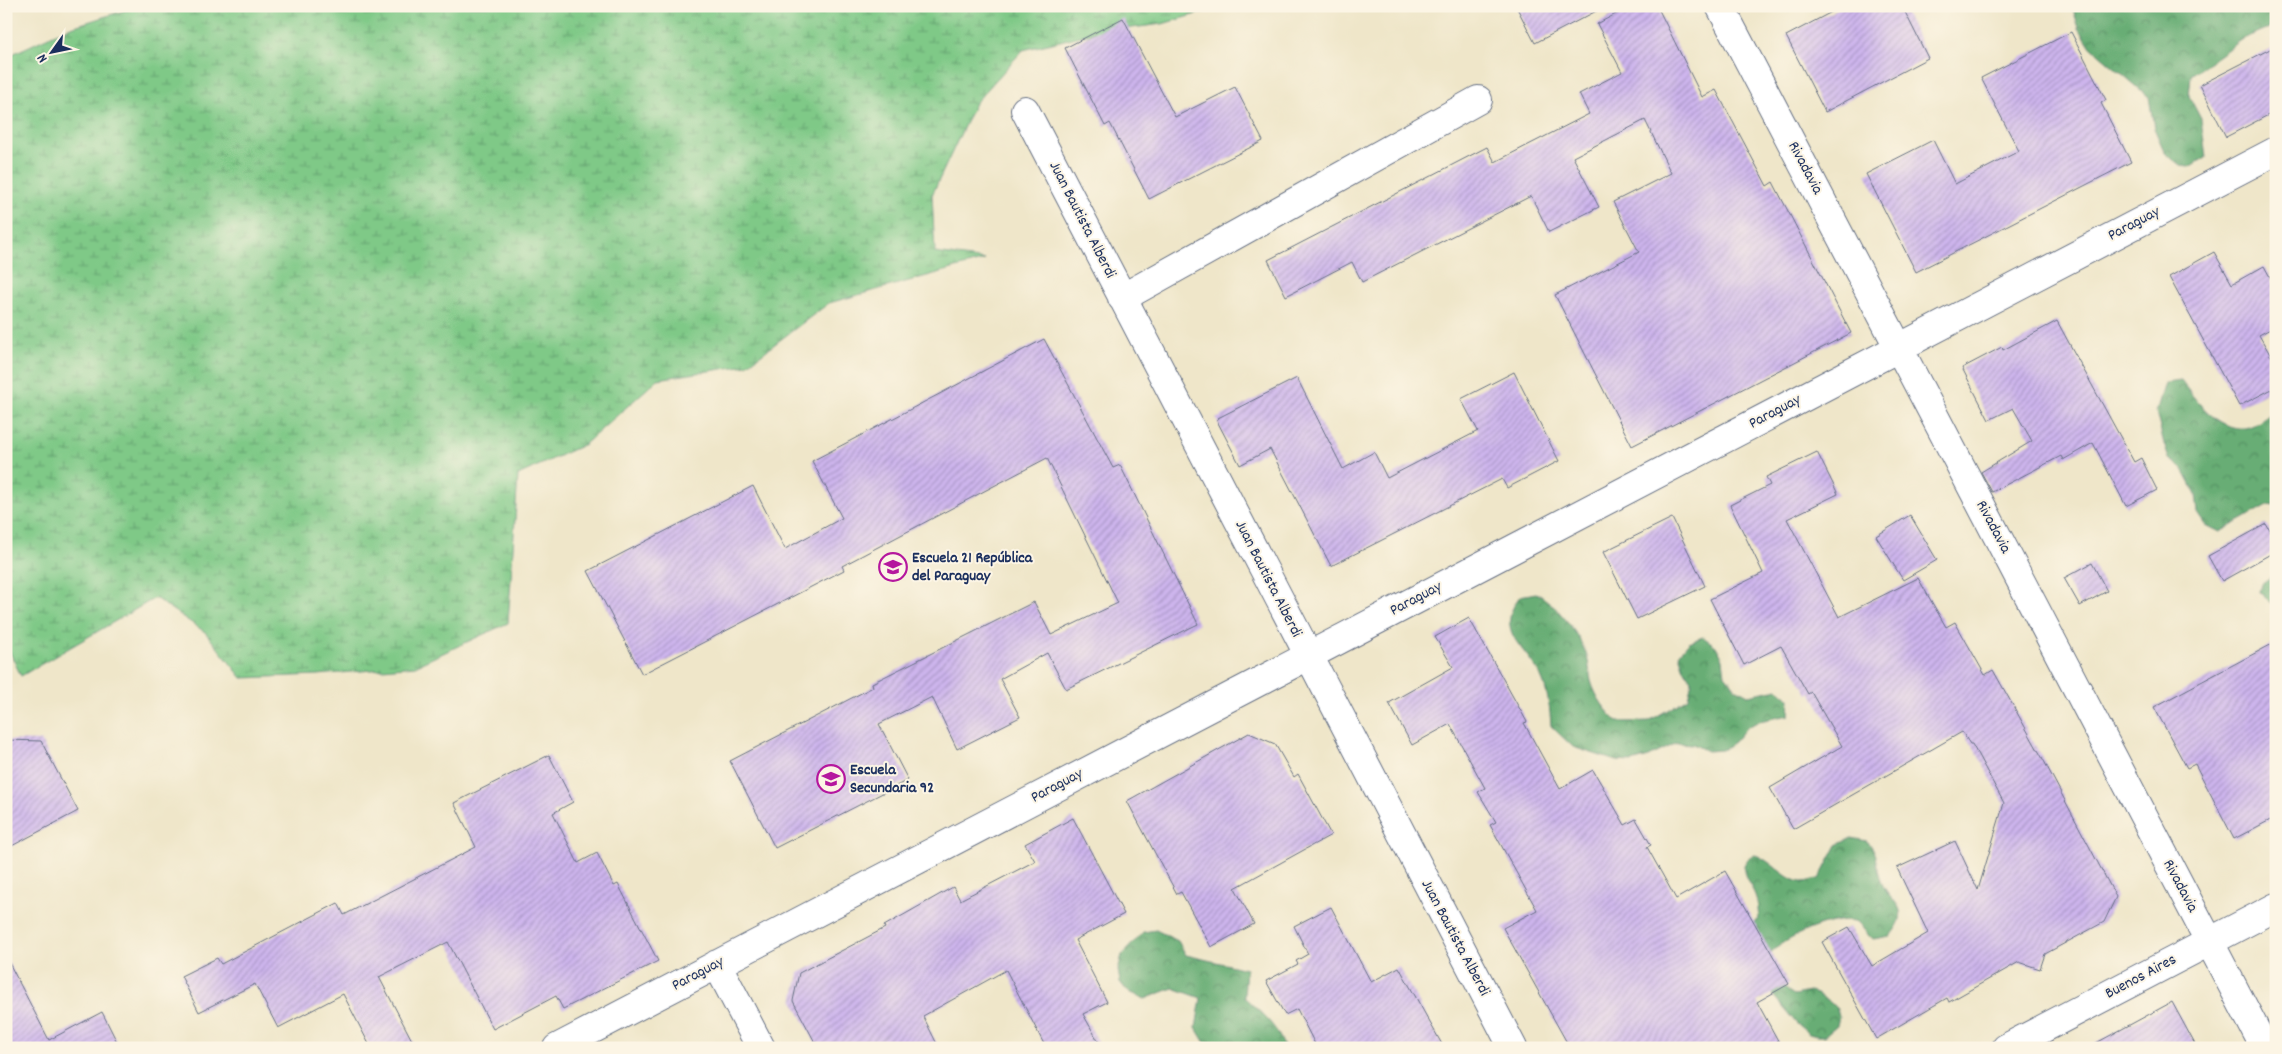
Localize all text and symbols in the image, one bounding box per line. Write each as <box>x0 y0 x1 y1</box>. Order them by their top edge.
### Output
north arrow <box>28 28 78 78</box>
text: N <box>32 50 53 66</box>
street label: Rivadavia <box>1781 137 1829 199</box>
street label: Juan Bautista Alberdi <box>1043 157 1122 283</box>
street label: Paraguay <box>2104 200 2165 247</box>
street label: Paraguay <box>1745 388 1806 435</box>
street label: Rivadavia <box>1969 496 2017 558</box>
street label: Juan Bautista Alberdi <box>1229 516 1308 642</box>
place label: Escuela 21 República del Paraguay <box>912 547 1034 588</box>
school or university icon: Escuela 21 República del Paraguay <box>878 552 908 582</box>
street label: Paraguay <box>1386 575 1447 622</box>
place label: Escuela Secundaria 92 <box>850 759 934 800</box>
street label: Paraguay <box>1027 762 1088 809</box>
school or university icon: Escuela Secundaria 92 <box>816 764 846 794</box>
street label: Rivadavia <box>2156 855 2204 917</box>
street label: Juan Bautista Alberdi <box>1415 876 1495 1000</box>
street label: Buenos Aires <box>2101 948 2181 1005</box>
street label: Paraguay <box>668 950 729 997</box>

